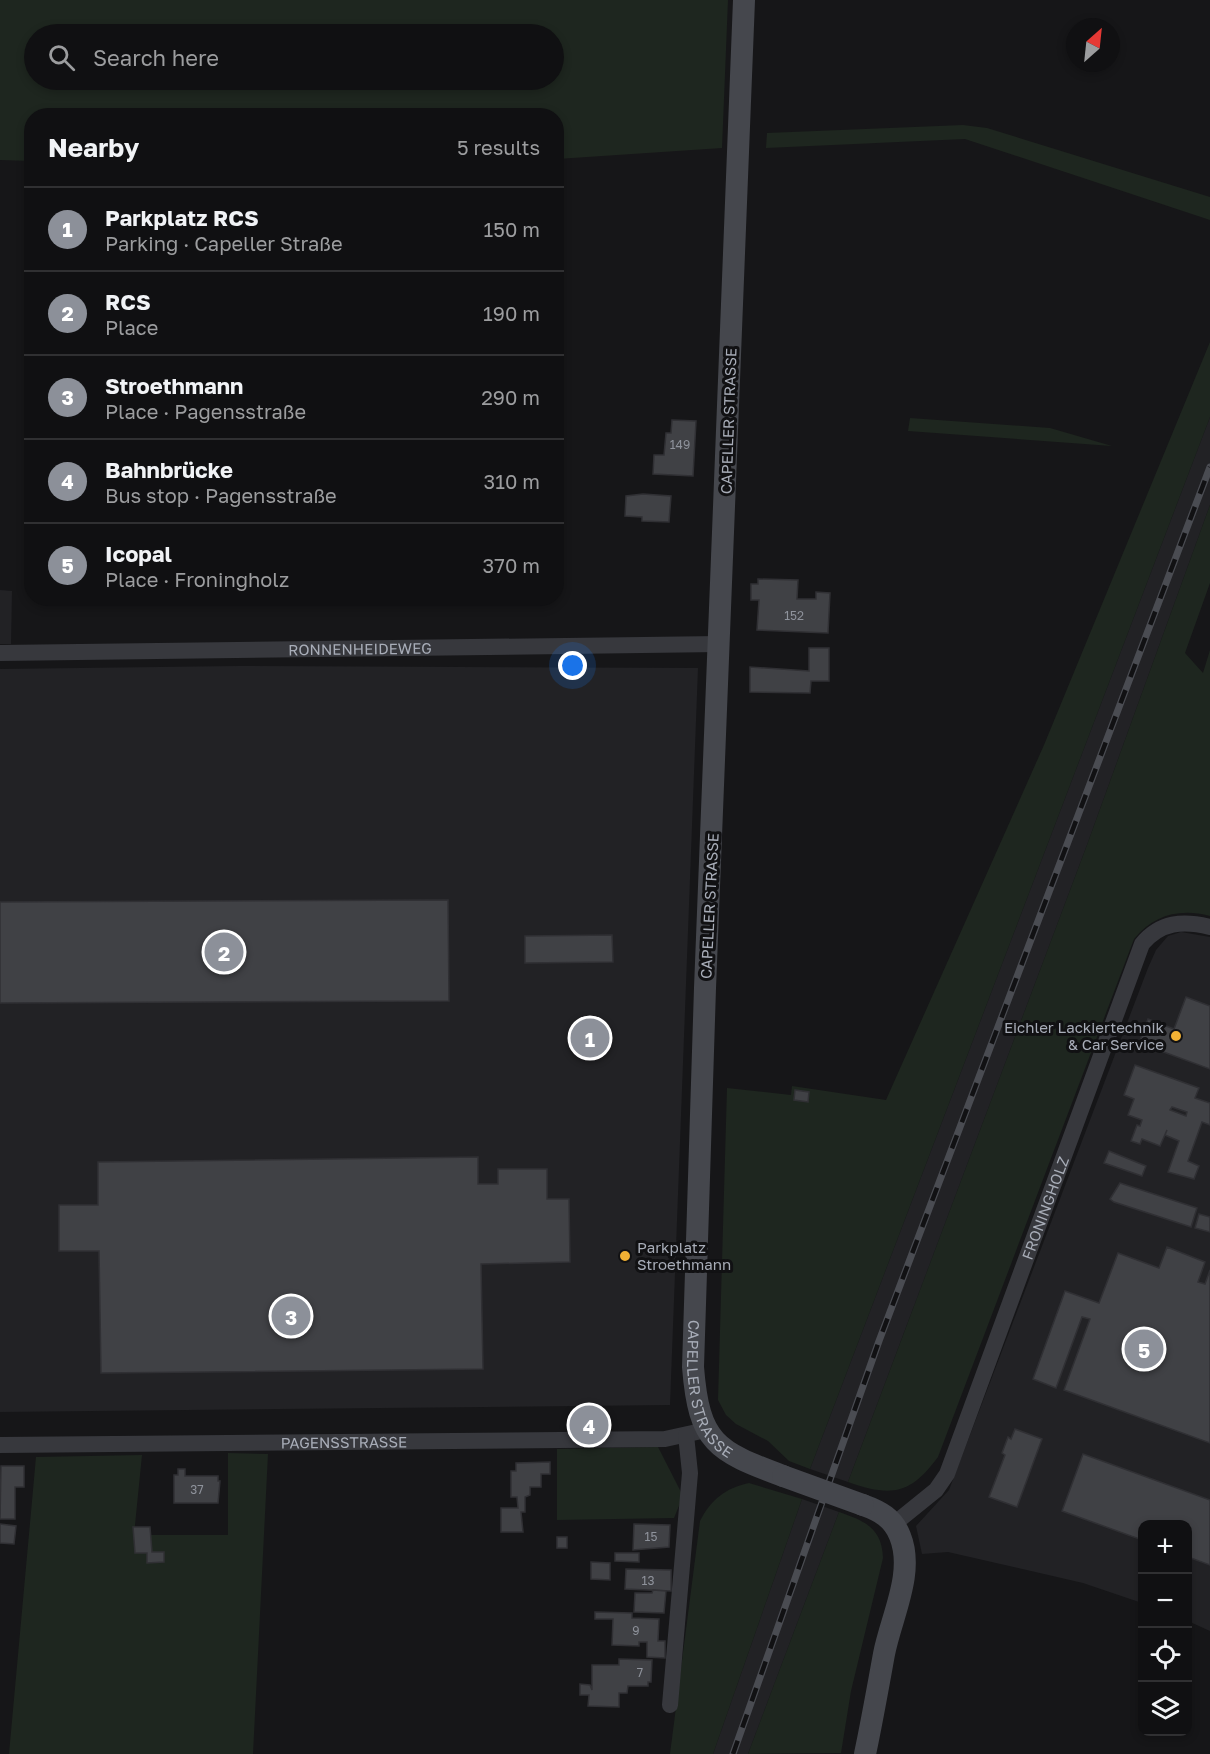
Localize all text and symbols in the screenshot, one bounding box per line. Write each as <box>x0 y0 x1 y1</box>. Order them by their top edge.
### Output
north arrow <box>1066 18 1120 72</box>
search box <box>24 24 564 90</box>
icon: search <box>45 41 78 74</box>
text: Search here <box>93 44 219 71</box>
text: Nearby <box>48 132 139 163</box>
text: 5 results <box>457 135 540 159</box>
text: Parkplatz RCS <box>105 204 259 231</box>
text: 1 <box>62 217 73 241</box>
text: 150 m <box>484 217 540 241</box>
text: Parking · Capeller Straße <box>105 231 343 255</box>
text: RCS <box>105 288 151 315</box>
text: 2 <box>61 301 74 325</box>
text: 190 m <box>483 301 540 325</box>
text: Place <box>105 315 158 339</box>
street label: CAPELLER STRASSE <box>716 348 740 494</box>
text: Stroethmann <box>105 372 243 399</box>
text: 3 <box>61 385 74 409</box>
text: 290 m <box>481 385 540 409</box>
text: Place · Pagensstraße <box>105 399 306 423</box>
house number: 149 <box>670 437 690 452</box>
text: Bahnbrücke <box>105 456 233 483</box>
text: 4 <box>61 469 74 493</box>
text: 310 m <box>484 469 540 493</box>
text: Bus stop · Pagensstraße <box>105 483 337 507</box>
text: Icopal <box>105 540 172 567</box>
text: 5 <box>61 553 74 577</box>
text: 370 m <box>483 553 540 577</box>
text: Place · Froningholz <box>105 567 289 591</box>
house number: 152 <box>784 608 804 623</box>
street label: RONNENHEIDEWEG <box>288 639 432 658</box>
your location <box>558 651 587 680</box>
street label: CAPELLER STRASSE <box>696 832 722 980</box>
pin: 2 <box>204 930 244 974</box>
pin: 1 <box>570 1016 610 1060</box>
place label: Eichler Lackiertechnik & Car Service <box>1004 1018 1165 1053</box>
marker: Eichler Lackiertechnik & Car Service <box>1169 1029 1183 1043</box>
street label: FRONINGHOLZ <box>1018 1154 1072 1262</box>
place label: Parkplatz Stroethmann <box>637 1238 731 1273</box>
marker: Parkplatz Stroethmann <box>618 1249 632 1263</box>
pin: 3 <box>272 1294 310 1338</box>
street label: CAPELLER STRASSE <box>684 1320 736 1461</box>
pin: 5 <box>1124 1326 1164 1372</box>
pin: 4 <box>570 1402 608 1448</box>
street label: PAGENSSTRASSE <box>281 1432 407 1451</box>
house number: 37 <box>190 1482 204 1497</box>
map controls <box>1138 1520 1192 1736</box>
button: + <box>1138 1520 1192 1574</box>
house number: 15 <box>645 1529 657 1544</box>
house number: 13 <box>642 1573 654 1588</box>
button: − <box>1138 1574 1192 1628</box>
house number: 9 <box>632 1623 640 1638</box>
button: locate <box>1138 1628 1192 1682</box>
house number: 7 <box>637 1665 643 1680</box>
button: layers <box>1138 1682 1192 1736</box>

